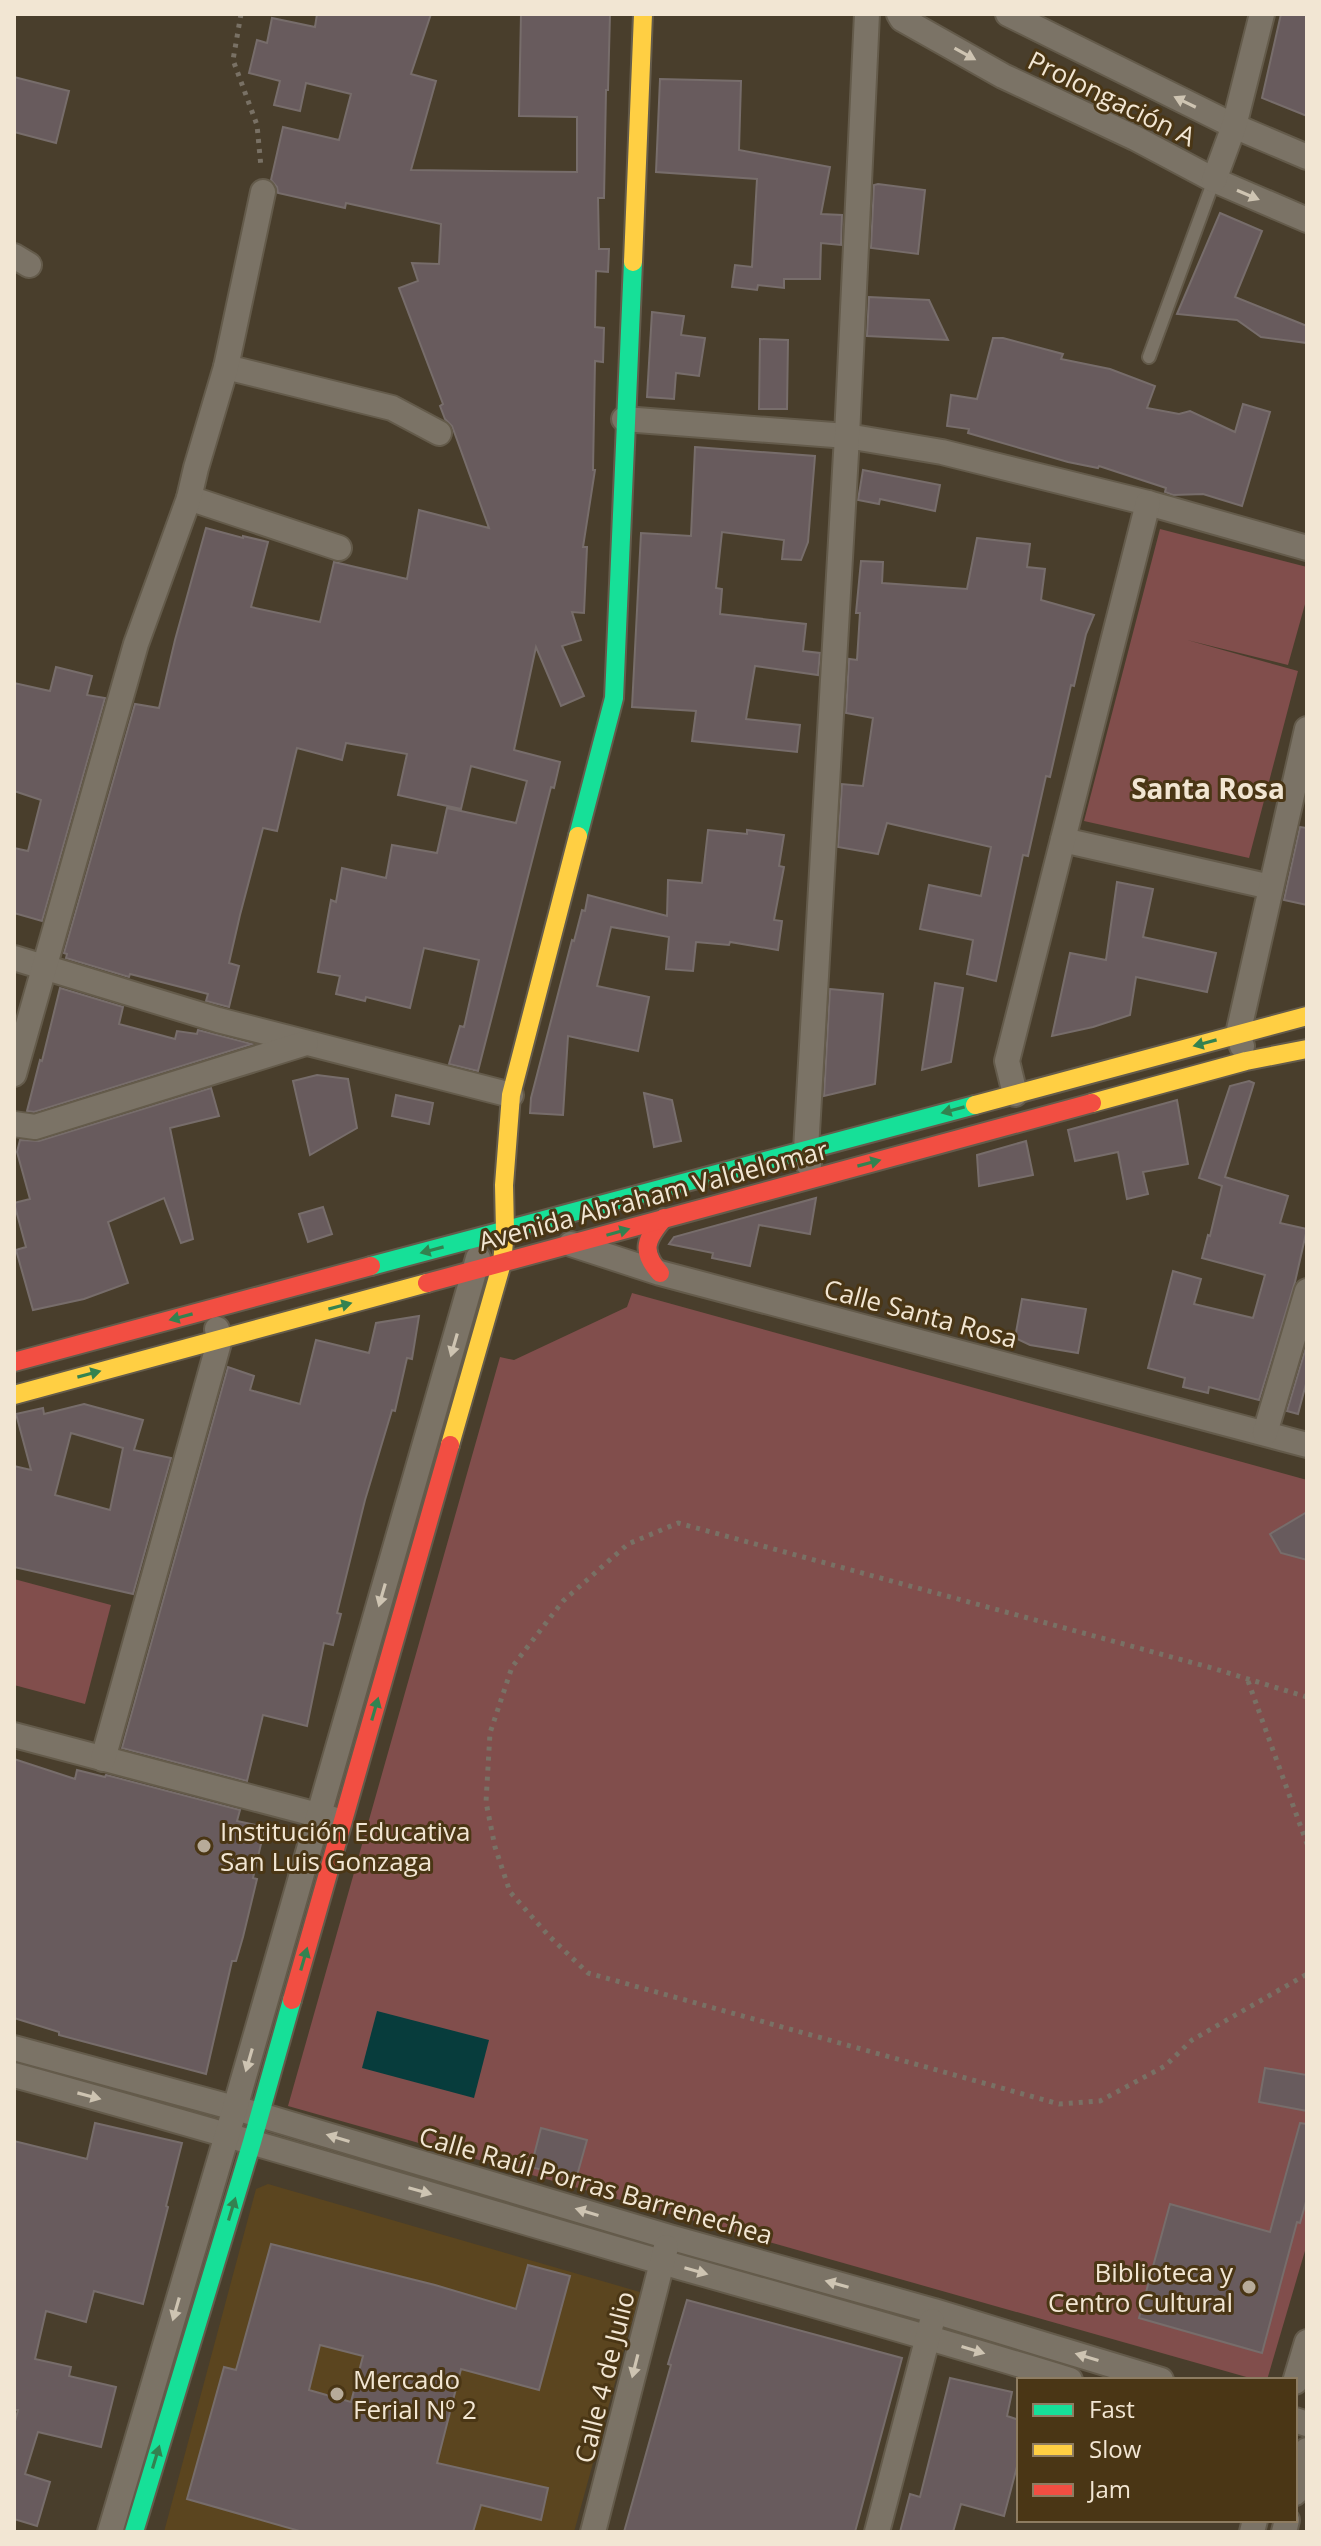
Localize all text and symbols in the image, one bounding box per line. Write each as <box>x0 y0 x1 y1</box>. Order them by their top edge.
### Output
street label: Prolongación A <box>1022 42 1202 154</box>
one-way arrow <box>953 47 976 61</box>
one-way arrow <box>1173 95 1196 109</box>
one-way arrow <box>1236 188 1259 201</box>
district label: Santa Rosa <box>1131 769 1285 807</box>
one-way arrow <box>1192 1037 1216 1050</box>
one-way arrow <box>941 1105 966 1117</box>
street label: Avenida Abraham Valdelomar <box>474 1131 832 1259</box>
one-way arrow <box>857 1157 882 1169</box>
one-way arrow <box>607 1225 631 1238</box>
one-way arrow <box>419 1244 444 1256</box>
street label: Calle Santa Rosa <box>820 1270 1022 1356</box>
one-way arrow <box>329 1299 353 1312</box>
one-way arrow <box>168 1312 193 1324</box>
one-way arrow <box>447 1332 459 1357</box>
one-way arrow <box>77 1368 102 1380</box>
one-way arrow <box>375 1583 388 1607</box>
one-way arrow <box>369 1696 382 1720</box>
place label: Institución Educativa San Luis Gonzaga <box>220 1813 470 1879</box>
marker: Institución Educativa San Luis Gonzaga <box>195 1837 213 1855</box>
one-way arrow <box>298 1946 311 1970</box>
one-way arrow <box>242 2047 254 2072</box>
one-way arrow <box>77 2090 102 2102</box>
street label: Calle Raúl Porras Barrenechea <box>415 2117 777 2253</box>
one-way arrow <box>326 2131 350 2144</box>
one-way arrow <box>408 2185 432 2198</box>
one-way arrow <box>226 2196 239 2220</box>
one-way arrow <box>575 2205 599 2218</box>
place label: Biblioteca y Centro Cultural <box>1048 2254 1234 2320</box>
one-way arrow <box>684 2266 709 2278</box>
one-way arrow <box>825 2277 850 2289</box>
marker: Biblioteca y Centro Cultural <box>1240 2278 1258 2296</box>
street label: Calle 4 de Julio <box>565 2287 643 2467</box>
one-way arrow <box>169 2298 182 2322</box>
one-way arrow <box>962 2344 986 2357</box>
one-way arrow <box>1074 2350 1098 2363</box>
one-way arrow <box>629 2354 641 2379</box>
place label: Mercado Ferial Nº 2 <box>353 2361 477 2427</box>
legend <box>1017 2378 1297 2522</box>
marker: Mercado Ferial Nº 2 <box>328 2385 346 2403</box>
text: Fast <box>1089 2392 1135 2425</box>
text: Slow <box>1089 2432 1142 2465</box>
one-way arrow <box>151 2445 163 2469</box>
text: Jam <box>1087 2472 1131 2505</box>

